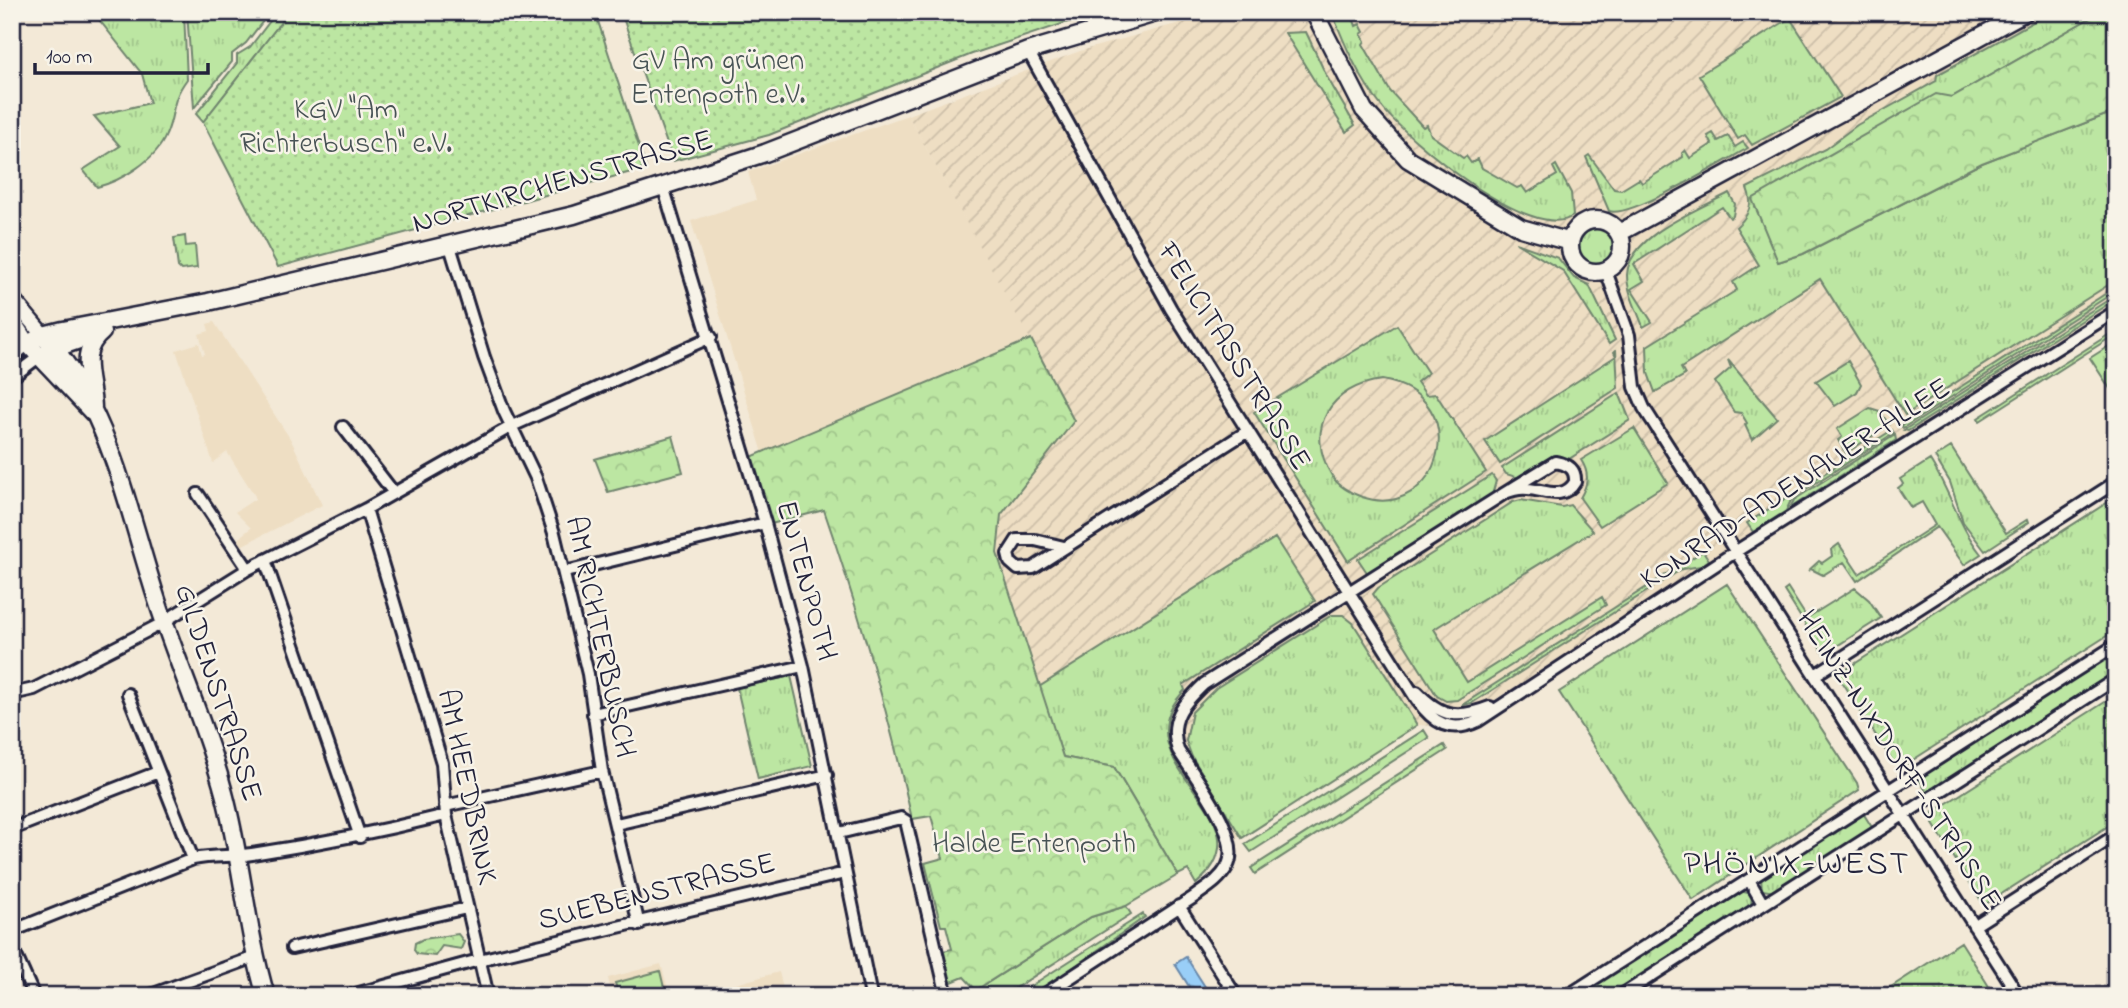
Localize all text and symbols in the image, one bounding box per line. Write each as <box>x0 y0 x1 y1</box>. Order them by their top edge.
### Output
scale bar <box>35 32 208 76</box>
park label: GV Am grünen Entenpoth e.V. <box>631 40 805 118</box>
text: 100 m <box>46 43 92 73</box>
park label: KGV "Am Richterbusch" e.V. <box>240 89 452 167</box>
street label: NORTKIRCHENSTRASSE <box>407 119 719 247</box>
street label: FELICITASSTRASSE <box>1144 233 1321 480</box>
street label: KONRAD-ADENAUER-ALLEE <box>1632 368 1960 602</box>
street label: ENTENPOTH <box>763 496 847 666</box>
street label: AM RICHTERBUSCH <box>552 512 646 762</box>
street label: GILDENSTRASSE <box>161 579 273 807</box>
street label: HEINZ-NIXDORF-STRASSE <box>1784 602 2012 920</box>
street label: AM HEEDBRINK <box>424 685 508 889</box>
park label: Halde Entenpoth <box>932 823 1136 867</box>
district label: PHÖNIX-WEST <box>1683 841 1911 889</box>
street label: SUEBENSTRASSE <box>534 842 780 944</box>

